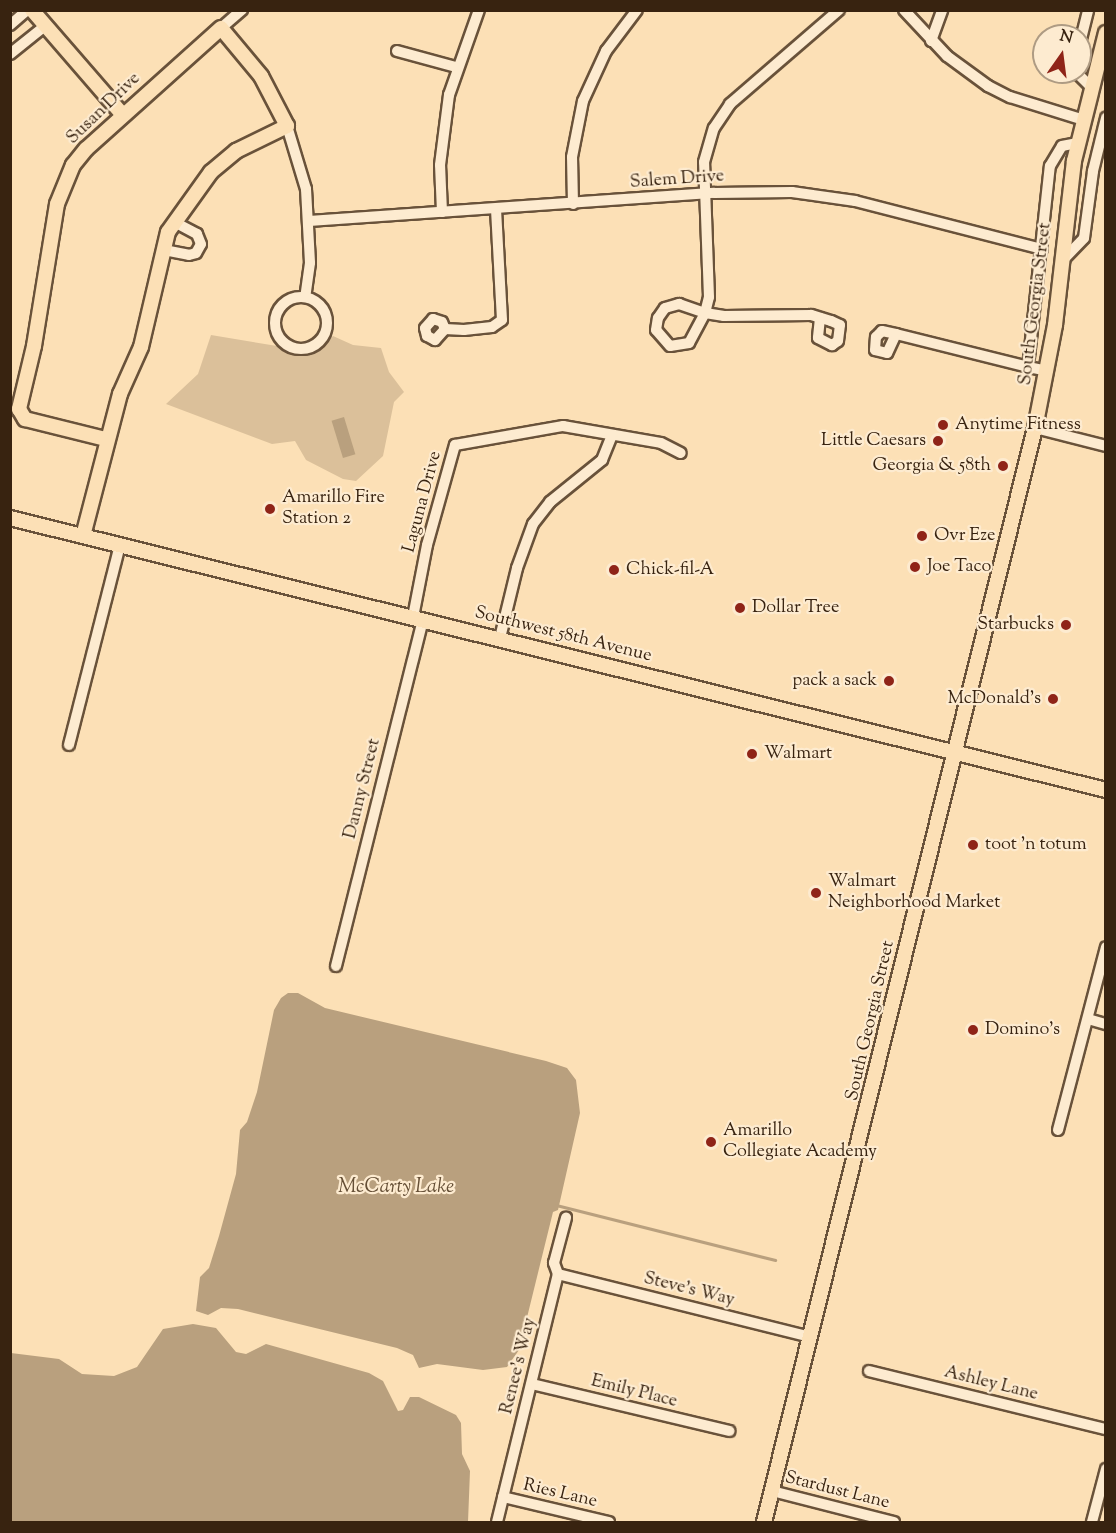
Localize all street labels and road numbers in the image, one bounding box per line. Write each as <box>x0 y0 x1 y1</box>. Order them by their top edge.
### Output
street label: Susan Drive <box>63 68 145 150</box>
street label: Salem Drive <box>629 166 725 194</box>
street label: South Georgia Street <box>1015 221 1057 387</box>
street label: Laguna Drive <box>399 449 447 555</box>
street label: Southwest 58th Avenue <box>472 603 654 667</box>
street label: Danny Street <box>340 737 386 841</box>
street label: South Georgia Street <box>842 939 900 1103</box>
street label: Steve's Way <box>641 1268 737 1312</box>
street label: Renee's Way <box>497 1315 541 1417</box>
street label: Ashley Lane <box>942 1362 1040 1406</box>
street label: Emily Place <box>589 1371 679 1413</box>
street label: Stardust Lane <box>782 1468 892 1514</box>
street label: Ries Lane <box>521 1475 599 1513</box>

